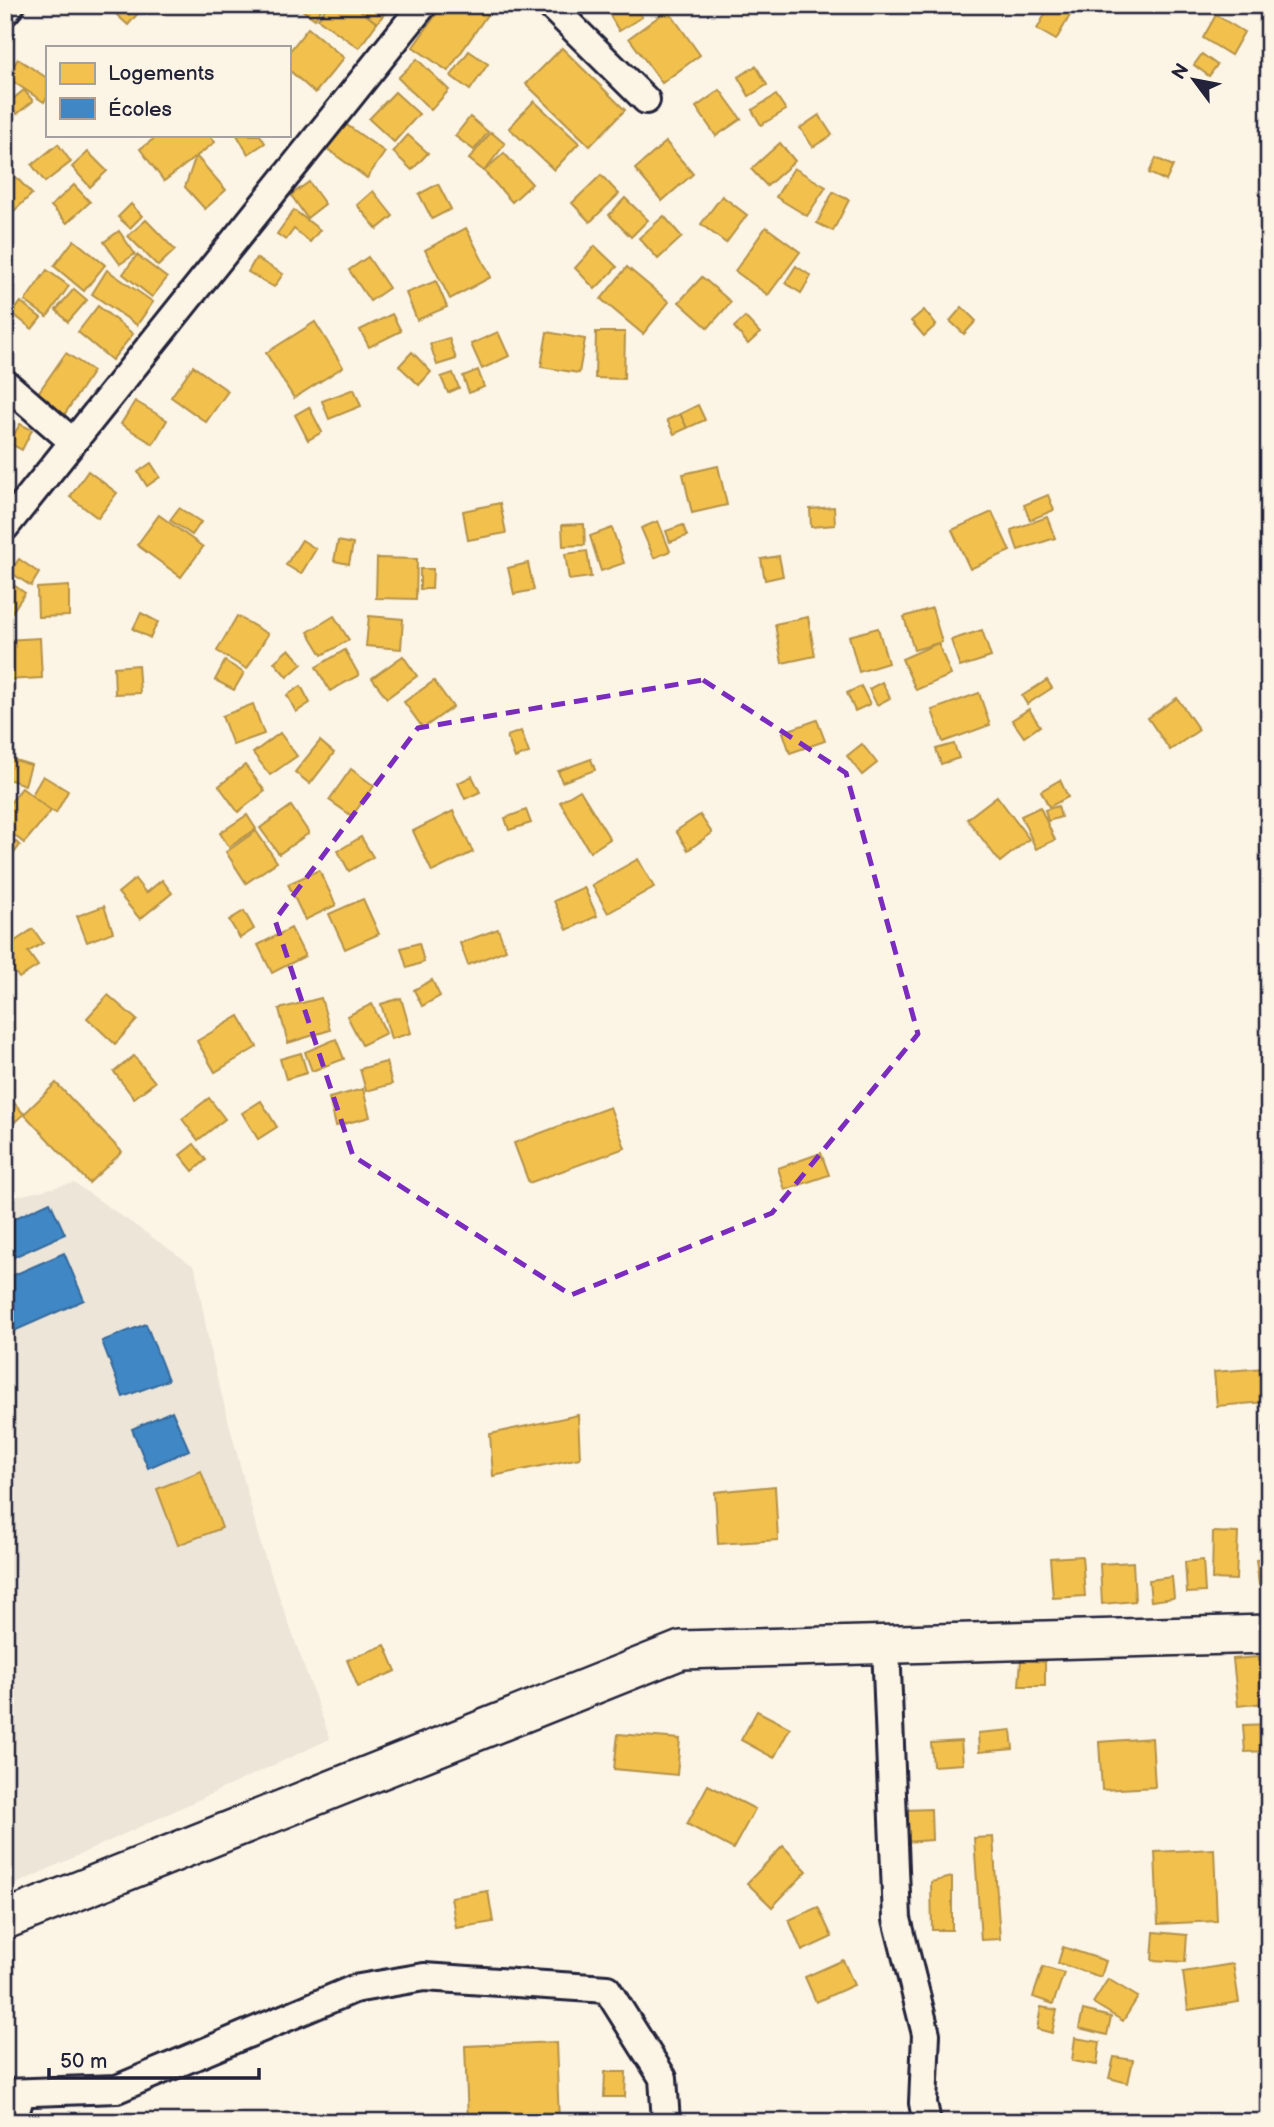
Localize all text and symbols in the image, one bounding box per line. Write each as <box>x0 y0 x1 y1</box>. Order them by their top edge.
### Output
legend <box>46 46 290 136</box>
north arrow <box>1158 46 1228 116</box>
text: N <box>1167 60 1194 84</box>
text: Logements <box>108 61 214 86</box>
text: Écoles <box>108 97 172 122</box>
scale bar <box>49 2036 259 2080</box>
text: 50 m <box>60 2049 107 2074</box>

